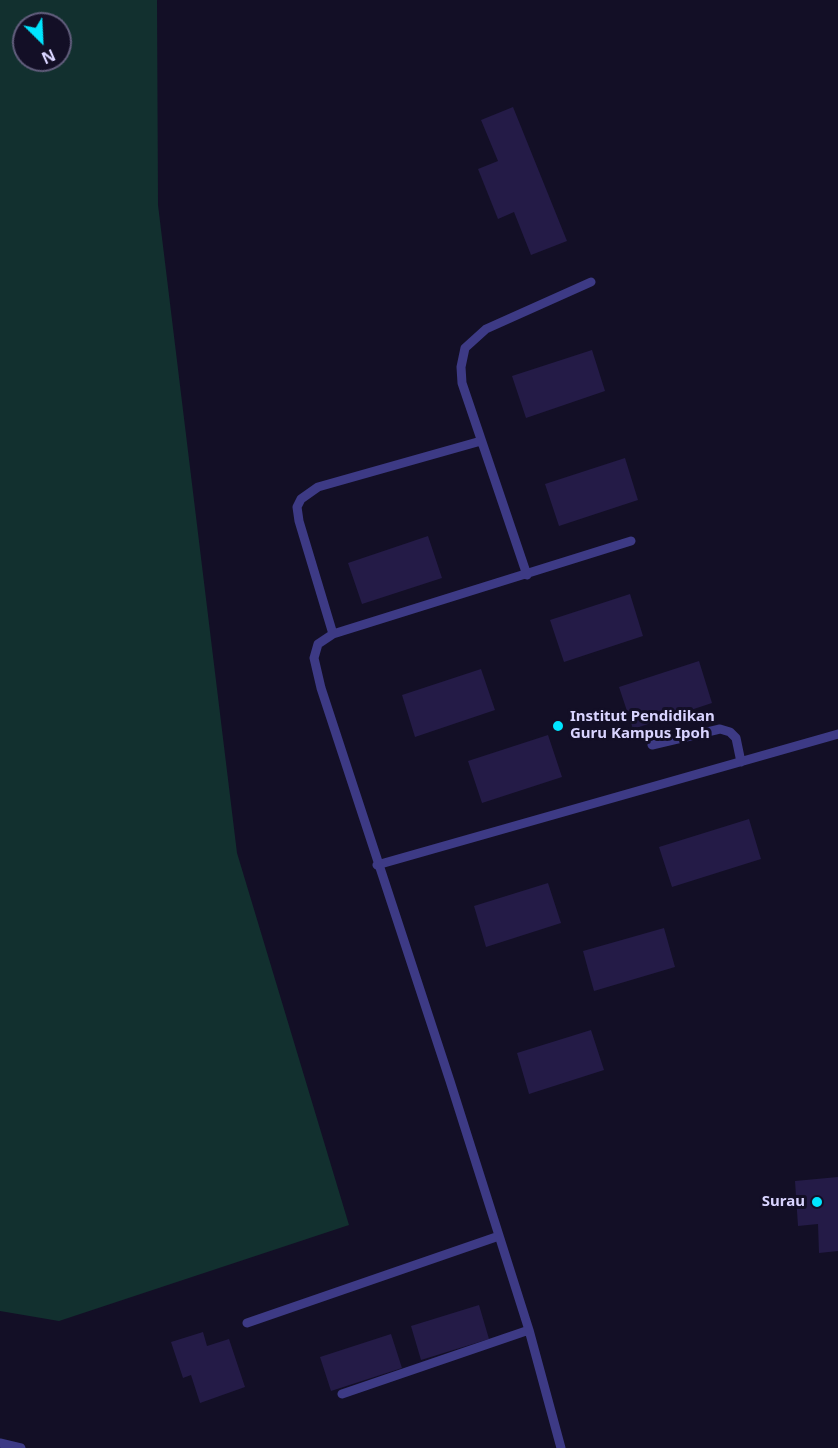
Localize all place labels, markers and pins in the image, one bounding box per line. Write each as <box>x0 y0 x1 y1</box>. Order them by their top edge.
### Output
place label: Institut Pendidikan Guru Kampus Ipoh <box>570 708 715 743</box>
marker: Institut Pendidikan Guru Kampus Ipoh <box>551 719 565 733</box>
place label: Surau <box>762 1193 805 1211</box>
marker: Surau <box>810 1195 824 1209</box>

